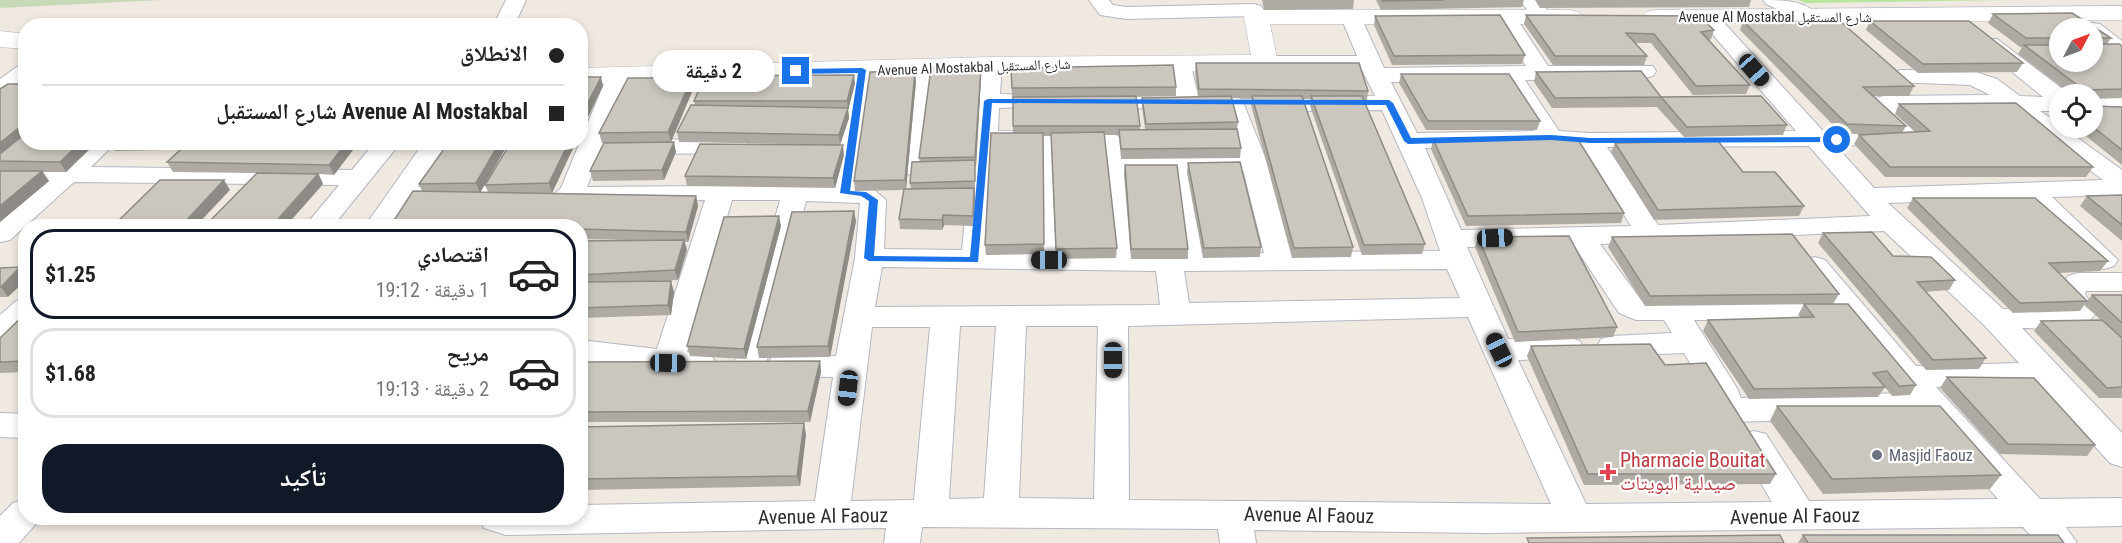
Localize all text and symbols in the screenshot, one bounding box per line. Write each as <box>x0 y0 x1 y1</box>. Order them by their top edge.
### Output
street label: Avenue Al Mostakbal شارع المستقبل <box>1678 9 1872 27</box>
north arrow <box>2049 18 2103 72</box>
map controls <box>2049 18 2103 138</box>
text: الانطلاق <box>460 41 528 66</box>
callout: 2 دقيقة <box>652 50 775 92</box>
car <box>1735 51 1773 89</box>
street label: Avenue Al Mostakbal شارع المستقبل <box>877 56 1071 80</box>
route end <box>782 57 809 84</box>
text: 2 دقيقة <box>685 59 742 83</box>
button: locate <box>2049 84 2103 138</box>
text: Avenue Al Mostakbal شارع المستقبل <box>216 99 528 124</box>
route start <box>1823 126 1850 153</box>
car <box>1477 228 1513 248</box>
text: اقتصادي <box>417 242 489 267</box>
icon: car <box>507 247 561 301</box>
car <box>1031 251 1067 269</box>
text: $1.25 <box>45 262 96 287</box>
text: 1 دقيقة · 19:12 <box>376 278 489 302</box>
car <box>1483 330 1515 370</box>
text: مريح <box>446 341 489 366</box>
car <box>1104 342 1122 378</box>
icon: car <box>507 346 561 400</box>
car <box>650 354 686 372</box>
text: $1.68 <box>45 361 96 386</box>
car <box>837 369 859 407</box>
text: 2 دقيقة · 19:13 <box>376 377 489 401</box>
button: تأكيد <box>42 444 564 513</box>
place label: Masjid Faouz <box>1889 446 1973 465</box>
place label: Pharmacie Bouitat صيدلية البويتات <box>1620 448 1766 495</box>
marker: Masjid Faouz <box>1870 448 1884 462</box>
marker: Pharmacie Bouitat صيدلية البويتات <box>1601 465 1615 479</box>
street label: Avenue Al Faouz <box>1244 502 1374 528</box>
street label: Avenue Al Faouz <box>758 503 888 529</box>
street label: Avenue Al Faouz <box>1730 503 1860 529</box>

